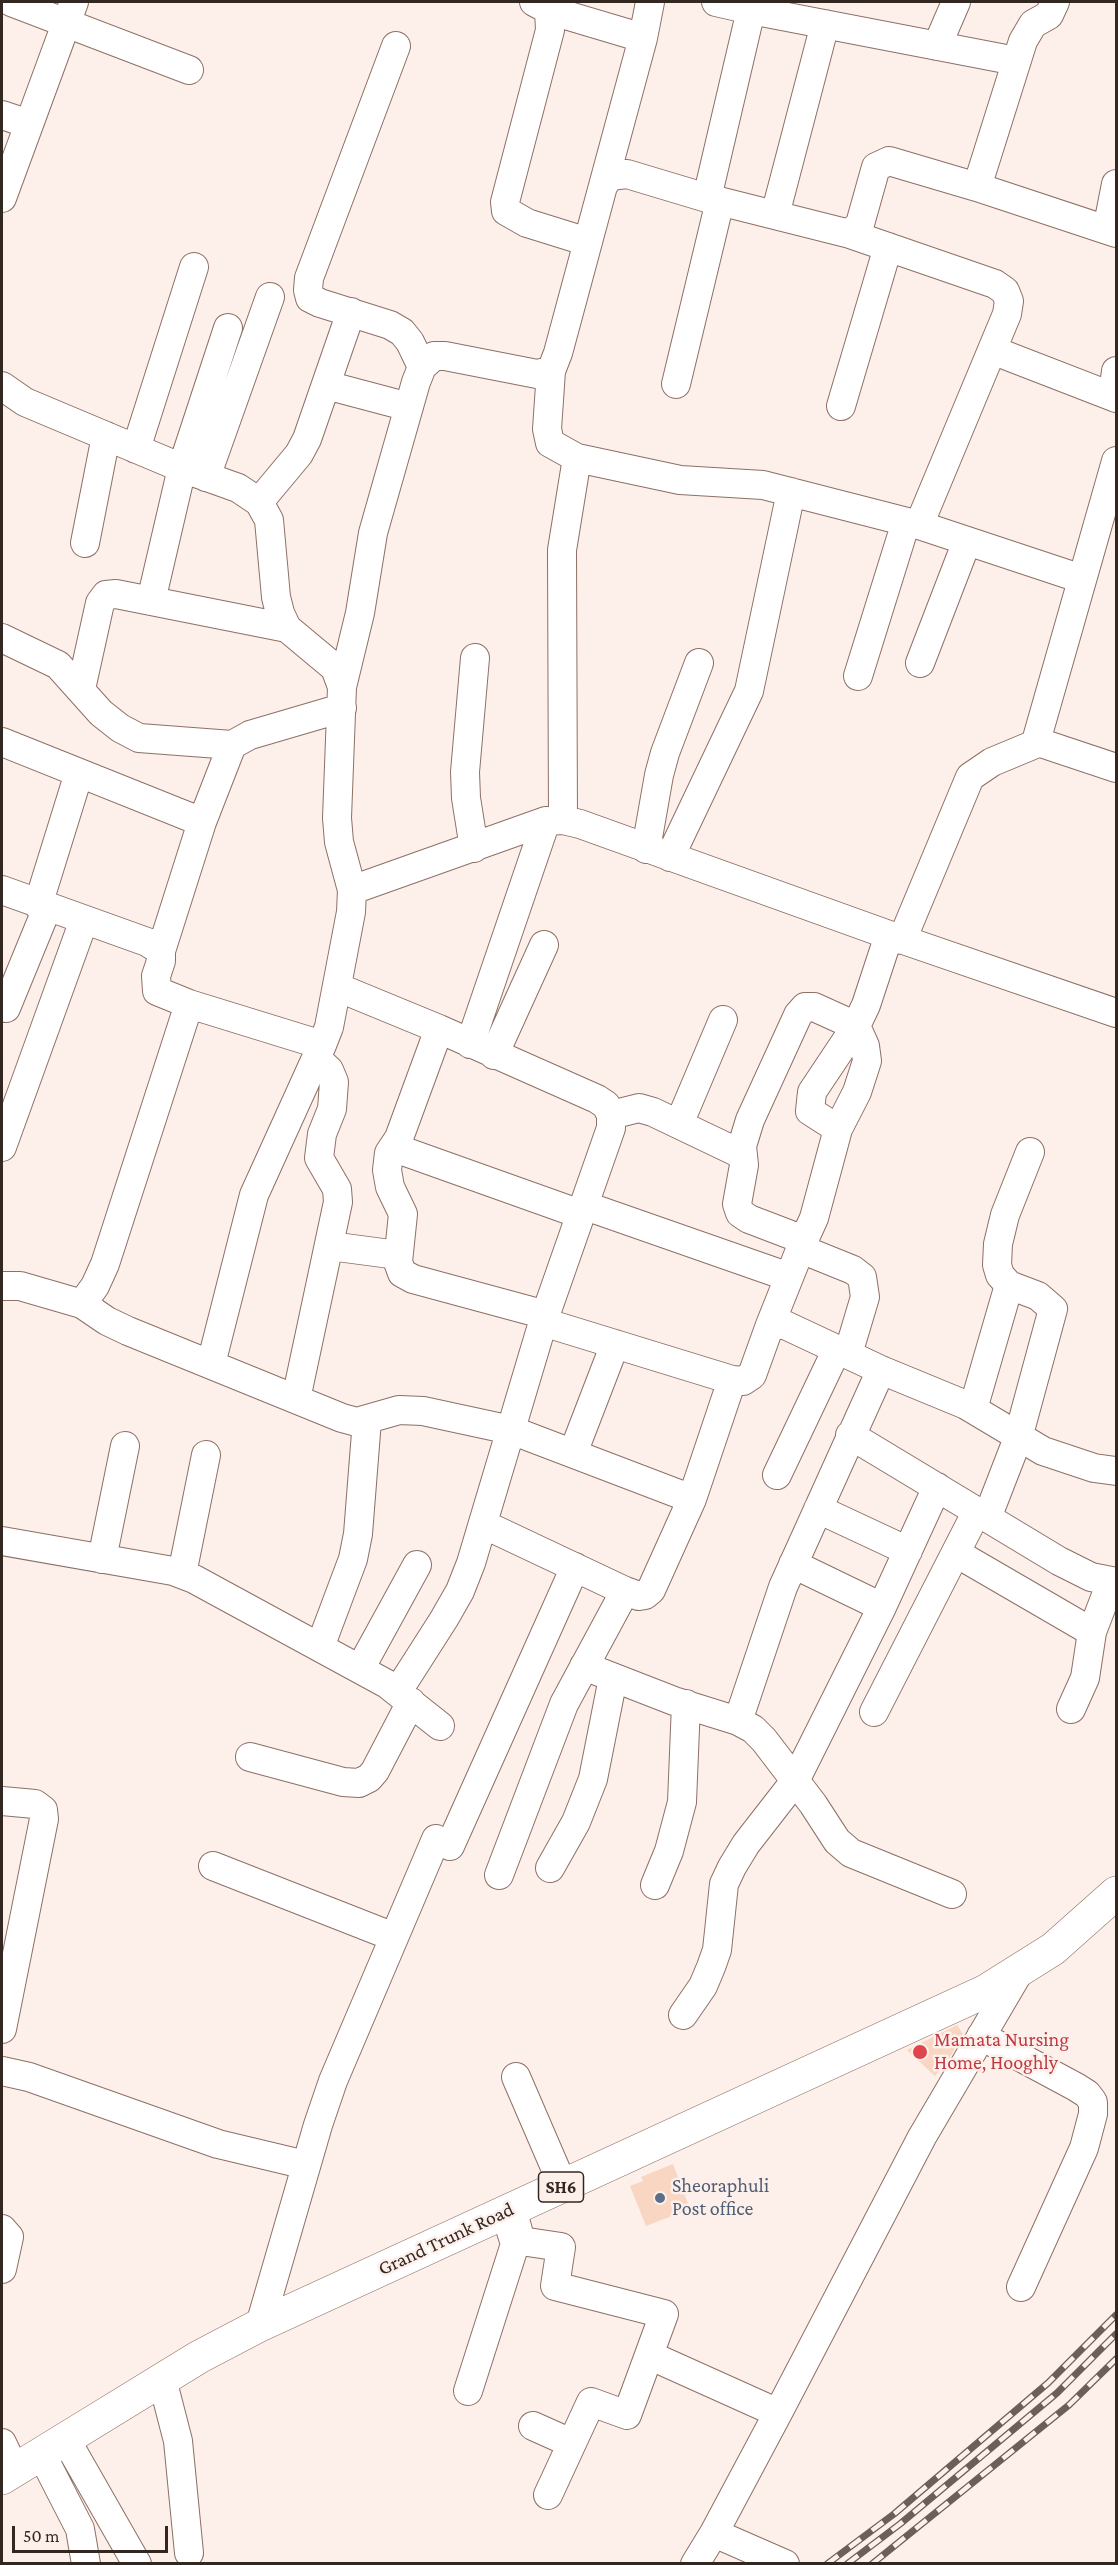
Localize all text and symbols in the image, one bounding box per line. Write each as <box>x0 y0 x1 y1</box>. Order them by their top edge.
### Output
place label: Mamata Nursing Home, Hooghly <box>934 2028 1069 2075</box>
marker: Mamata Nursing Home, Hooghly <box>911 2043 929 2061</box>
road number: SH6 <box>538 2172 584 2202</box>
place label: Sheoraphuli Post office <box>672 2174 769 2221</box>
marker: Sheoraphuli Post office <box>653 2191 667 2205</box>
street label: Grand Trunk Road <box>374 2197 518 2281</box>
scale bar <box>15 2514 171 2552</box>
text: 50 m <box>23 2526 60 2546</box>

